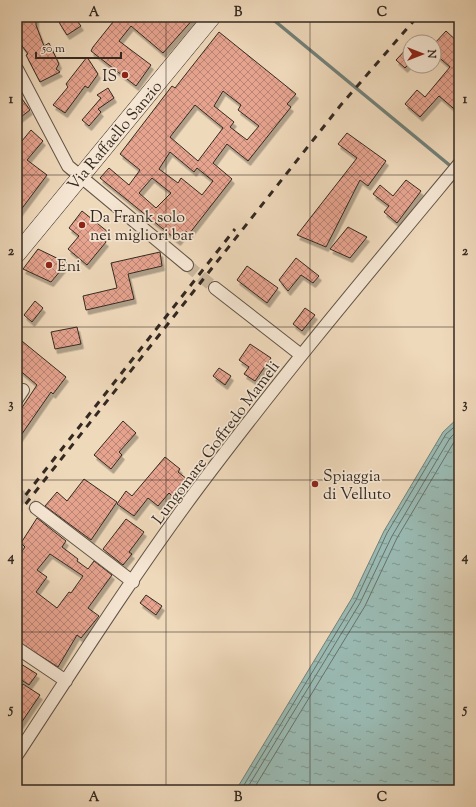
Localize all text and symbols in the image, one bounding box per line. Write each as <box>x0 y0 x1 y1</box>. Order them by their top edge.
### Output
text: A <box>89 4 100 22</box>
text: B <box>234 4 243 22</box>
text: C <box>377 4 387 22</box>
scale bar <box>36 34 121 60</box>
north arrow <box>402 34 442 74</box>
text: 50 m <box>41 40 65 58</box>
text: N <box>423 49 439 59</box>
place label: IS <box>102 66 117 89</box>
marker: IS <box>120 70 130 80</box>
street label: Via Raffaello Sanzio <box>63 77 169 196</box>
text: 1 <box>9 91 14 109</box>
text: 1 <box>463 91 468 109</box>
place label: Da Frank solo nei migliori bar <box>90 207 194 248</box>
marker: Da Frank solo nei migliori bar <box>77 220 87 230</box>
text: 2 <box>8 243 15 261</box>
text: 2 <box>462 243 469 261</box>
place label: Eni <box>57 256 81 279</box>
marker: Eni <box>44 260 54 270</box>
street label: Lungomare Goffredo Mameli <box>148 357 286 530</box>
text: 3 <box>8 396 14 414</box>
text: 3 <box>462 396 468 414</box>
place label: Spiaggia di Velluto <box>323 466 391 507</box>
marker: Spiaggia di Velluto <box>310 479 320 489</box>
text: 4 <box>7 549 15 567</box>
text: 4 <box>461 549 469 567</box>
text: 5 <box>8 701 14 719</box>
text: 5 <box>462 701 468 719</box>
text: A <box>89 789 100 807</box>
text: B <box>234 789 243 807</box>
text: C <box>377 789 387 807</box>

